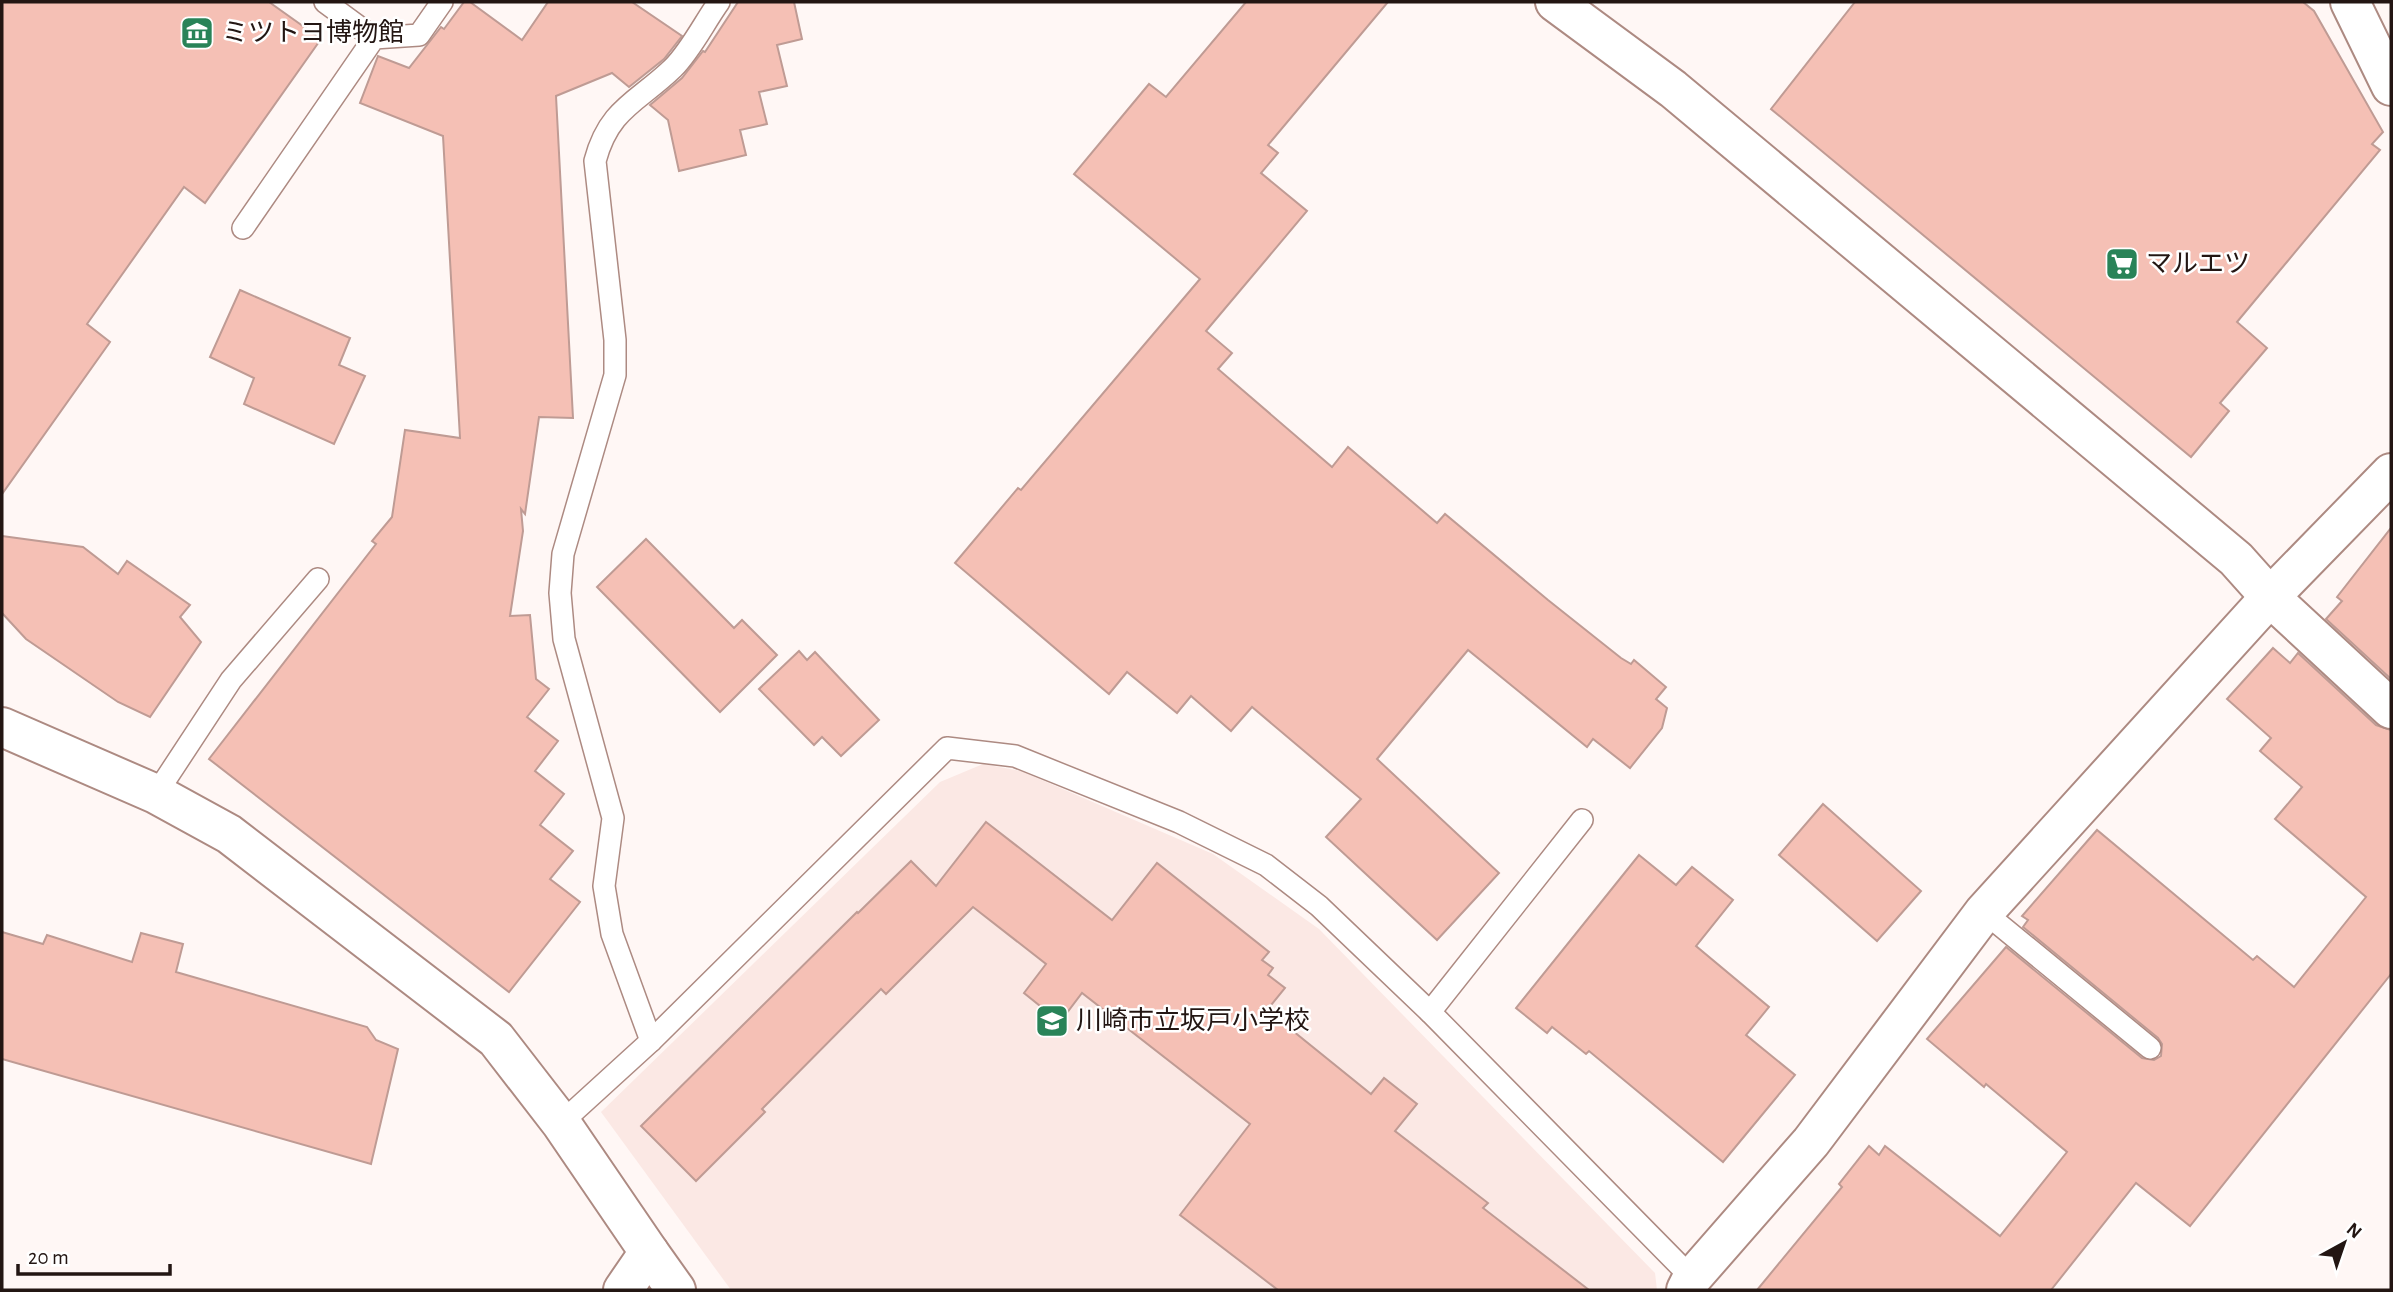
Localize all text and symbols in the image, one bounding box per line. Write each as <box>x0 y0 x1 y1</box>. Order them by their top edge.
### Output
museum icon: ミツトヨ博物館 <box>178 14 216 52</box>
place label: ミツトヨ博物館 <box>222 18 404 46</box>
supermarket icon: マルエツ <box>2103 245 2141 283</box>
place label: マルエツ <box>2146 251 2250 277</box>
school or university icon: 川崎市立坂戸小学校 <box>1033 1002 1071 1040</box>
place label: 川崎市立坂戸小学校 <box>1076 1006 1310 1034</box>
north arrow <box>2309 1208 2379 1278</box>
text: N <box>2343 1220 2365 1243</box>
scale bar <box>18 1232 170 1276</box>
text: 20 m <box>28 1247 69 1268</box>

